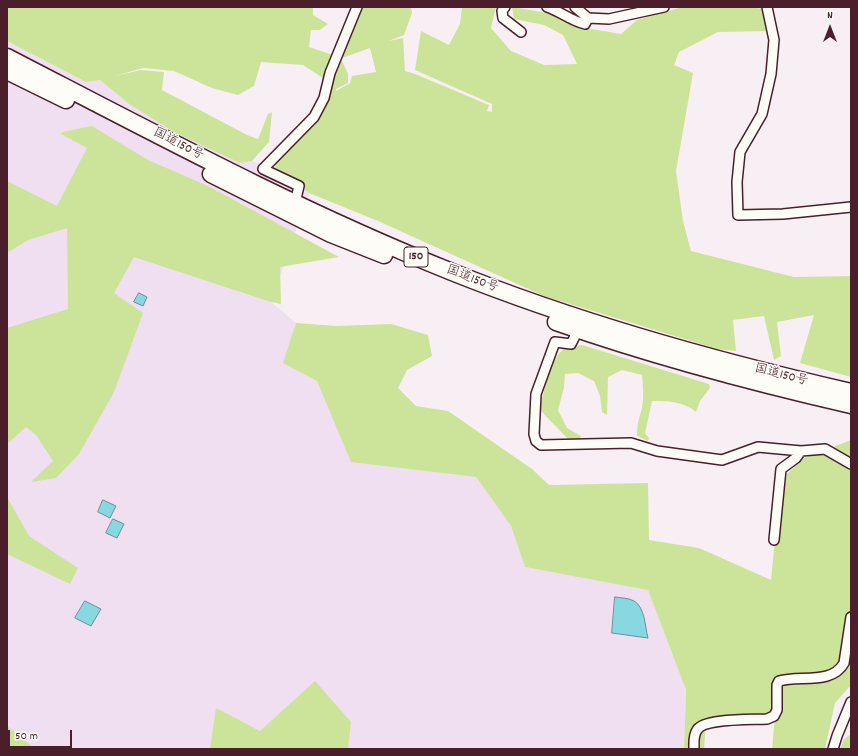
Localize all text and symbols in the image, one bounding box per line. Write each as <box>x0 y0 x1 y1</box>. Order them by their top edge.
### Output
north arrow <box>810 8 850 48</box>
text: N <box>827 8 833 24</box>
street label: 国道150号 <box>150 126 206 164</box>
road number: 150 <box>404 247 428 267</box>
street label: 国道150号 <box>444 263 500 297</box>
street label: 国道150号 <box>752 362 810 390</box>
scale bar <box>10 722 74 748</box>
text: 50 m <box>15 728 38 745</box>

